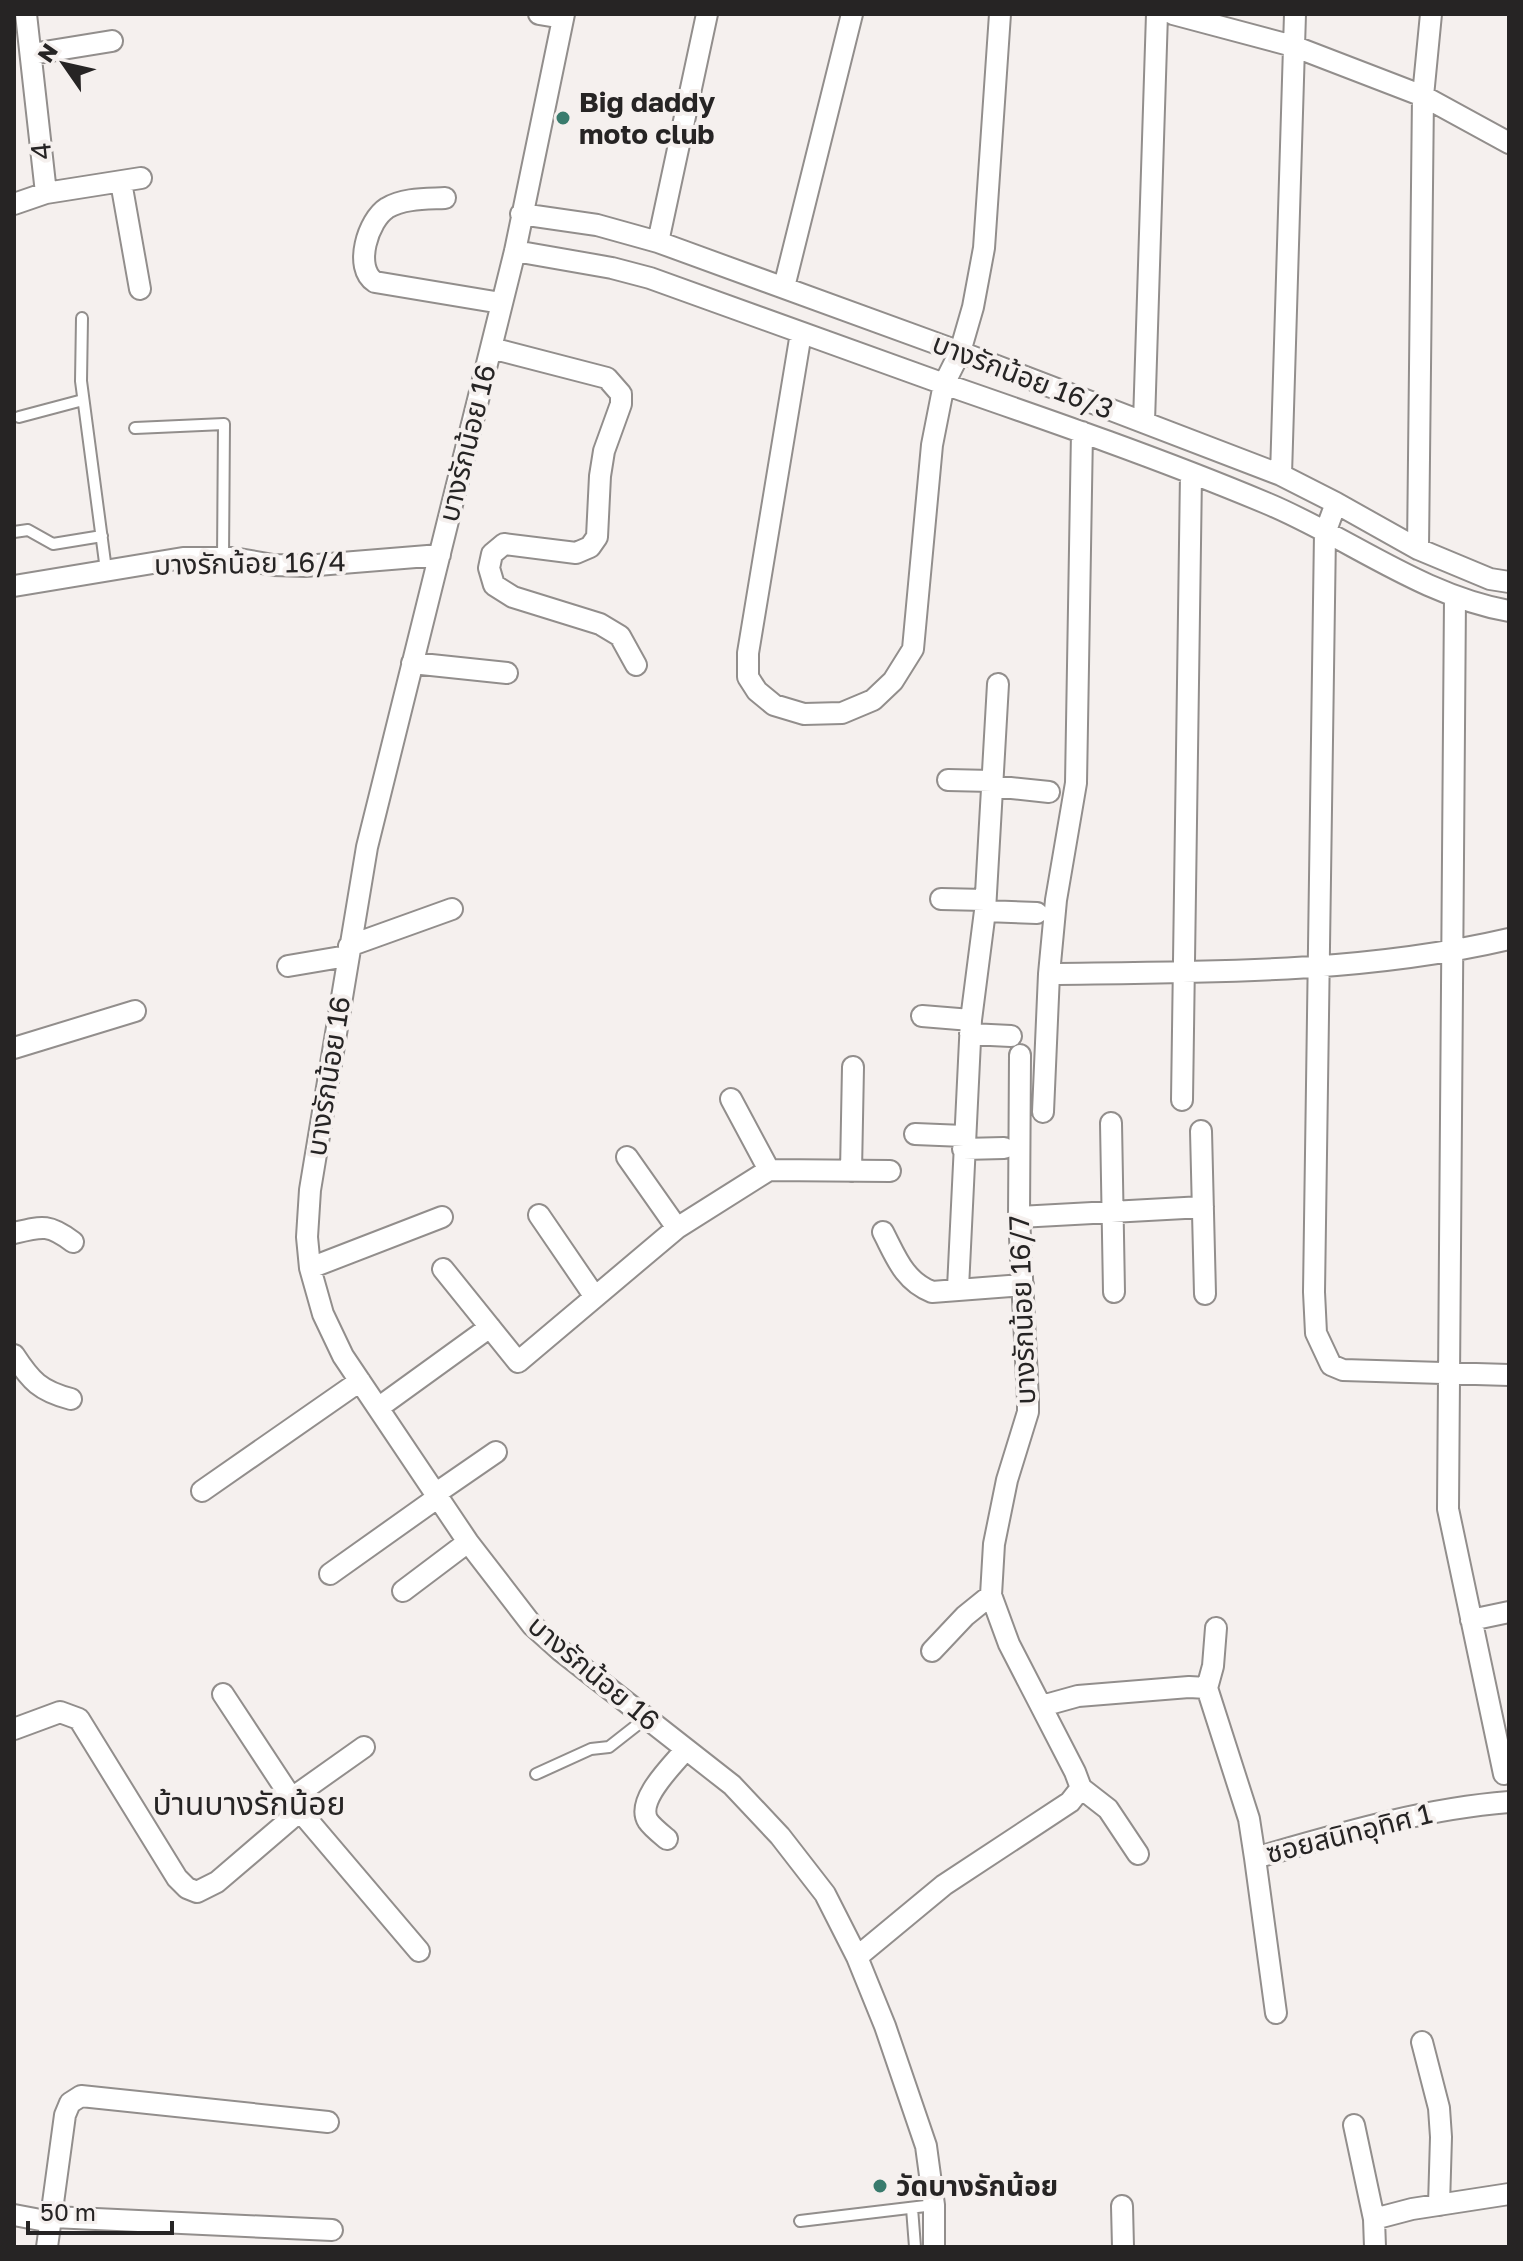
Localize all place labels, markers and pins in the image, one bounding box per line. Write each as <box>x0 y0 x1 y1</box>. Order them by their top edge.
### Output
place label: Big daddy moto club <box>579 85 716 150</box>
marker: Big daddy moto club <box>554 109 572 127</box>
place label: วัดบางรักน้อย <box>896 2169 1058 2202</box>
marker: วัดบางรักน้อย <box>871 2177 889 2195</box>

